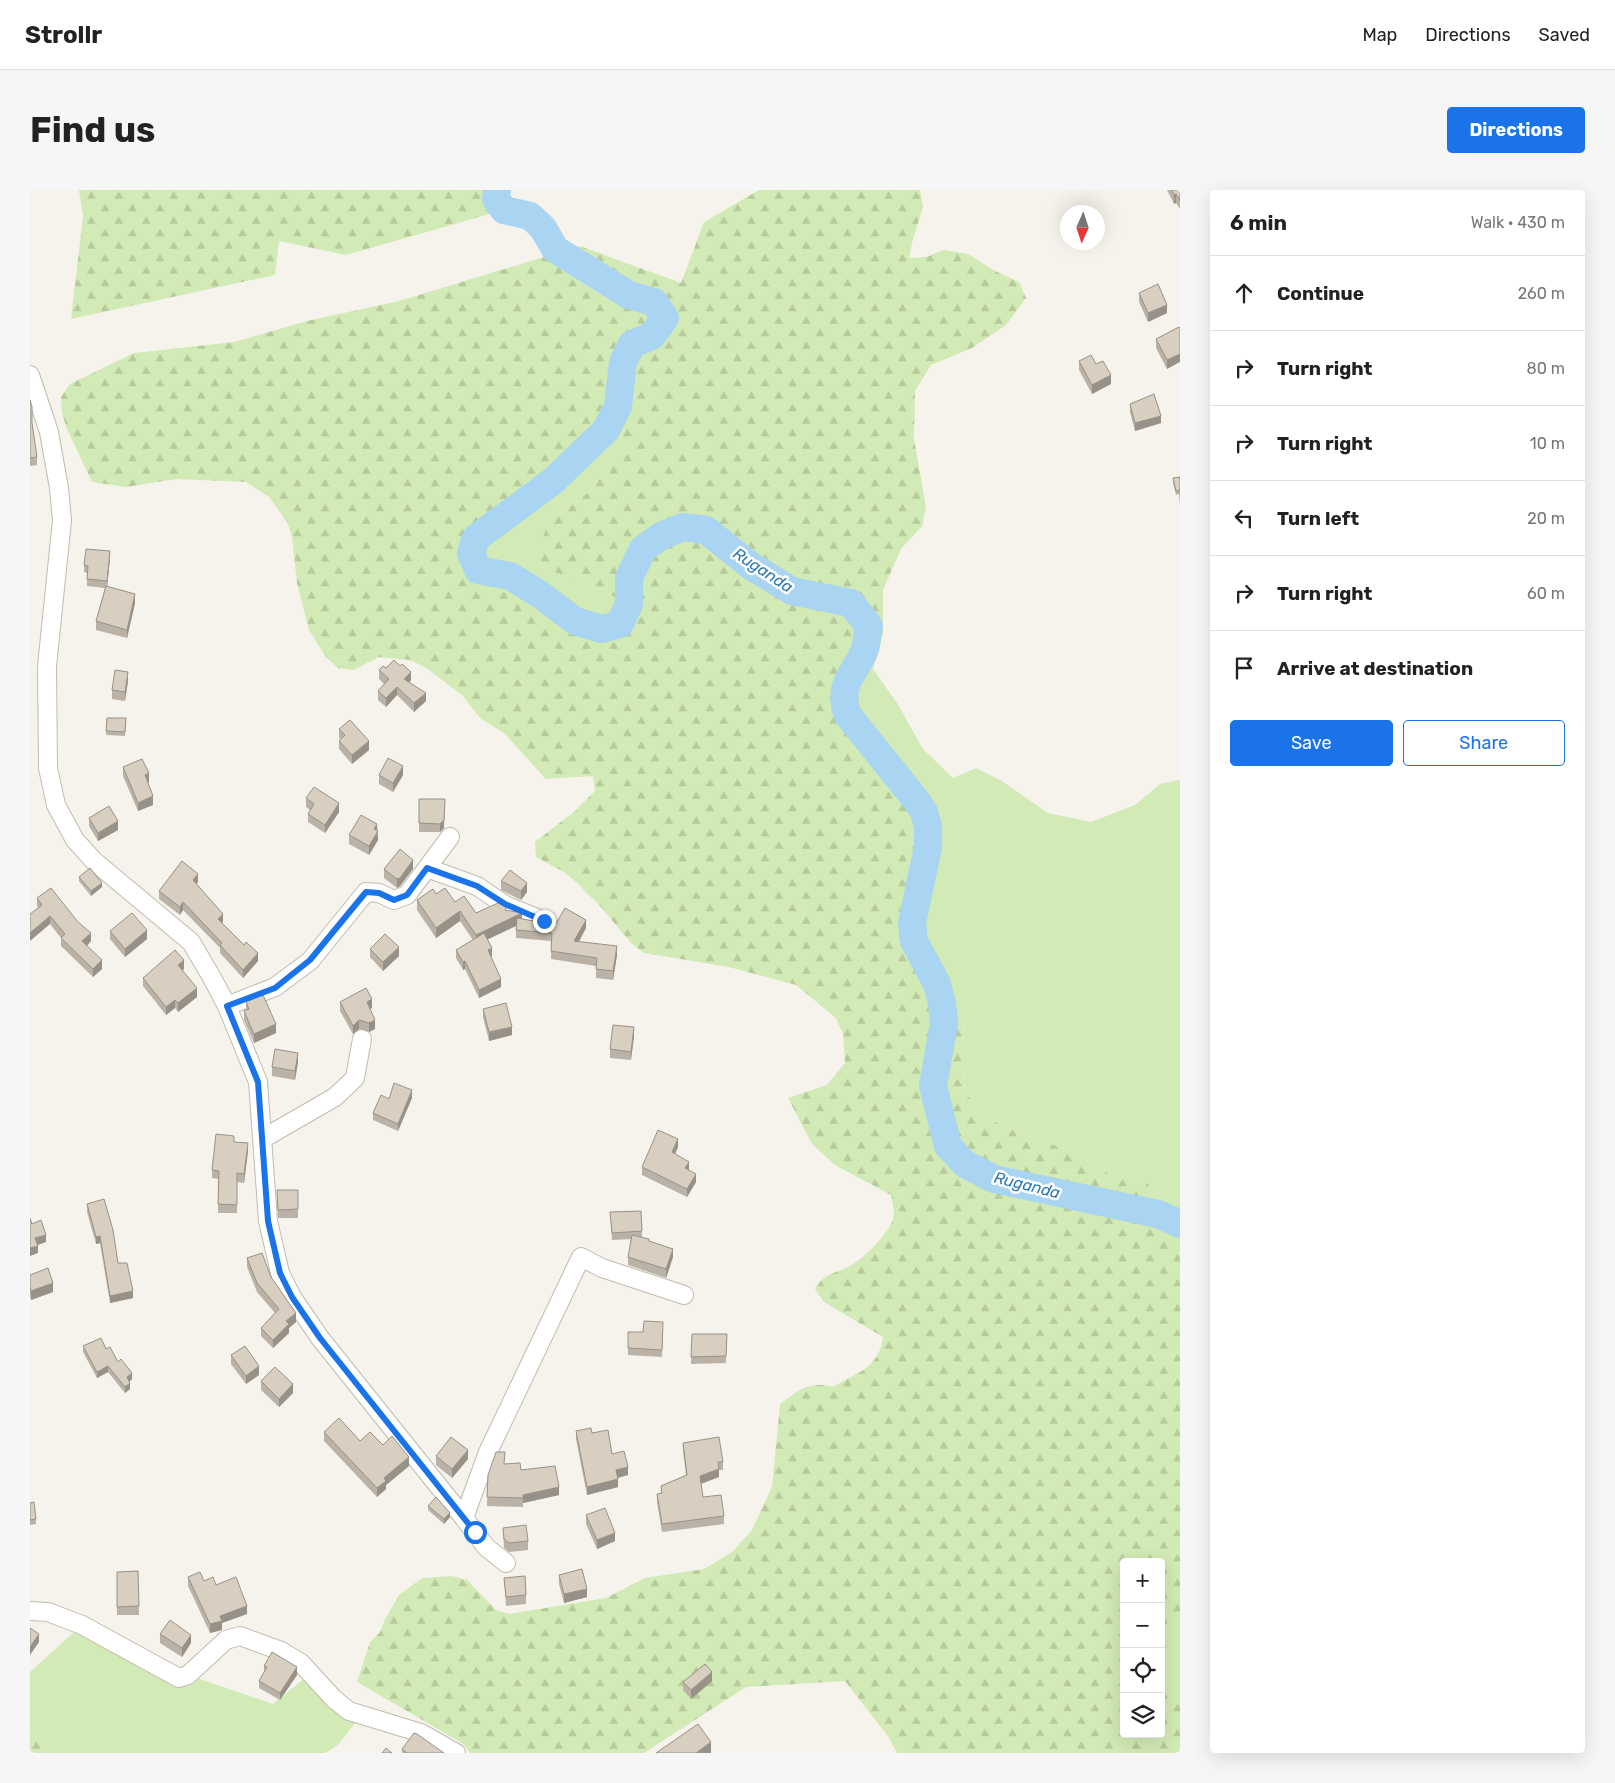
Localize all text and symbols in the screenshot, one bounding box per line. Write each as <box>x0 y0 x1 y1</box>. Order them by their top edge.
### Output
text: Strollr <box>25 21 102 49</box>
text: Map <box>1362 24 1397 46</box>
text: Directions <box>1425 24 1511 46</box>
text: Saved <box>1539 24 1590 46</box>
button: Directions <box>1447 107 1585 153</box>
text: Find us <box>30 109 155 151</box>
north arrow <box>1060 205 1105 250</box>
text: 6 min <box>1230 210 1287 235</box>
text: Walk · 430 m <box>1471 213 1565 232</box>
icon: ahead <box>1230 279 1258 307</box>
text: Continue <box>1277 282 1364 305</box>
text: 260 m <box>1518 284 1565 303</box>
icon: right <box>1230 354 1258 382</box>
text: Turn right <box>1277 357 1372 380</box>
text: 80 m <box>1527 359 1565 378</box>
icon: right <box>1230 429 1258 457</box>
text: Turn right <box>1277 432 1372 455</box>
text: 10 m <box>1530 434 1565 453</box>
icon: left <box>1230 504 1258 532</box>
text: Turn left <box>1277 507 1359 530</box>
text: 20 m <box>1527 509 1565 528</box>
water label: Ruganda <box>729 544 797 596</box>
icon: right <box>1230 579 1258 607</box>
text: Turn right <box>1277 582 1372 605</box>
text: 60 m <box>1527 584 1565 603</box>
icon: arrive <box>1230 654 1258 682</box>
text: Arrive at destination <box>1277 657 1473 680</box>
button: Save <box>1230 720 1393 766</box>
button: Share <box>1403 720 1565 766</box>
route end <box>533 910 556 933</box>
water label: Ruganda <box>992 1168 1062 1202</box>
route start <box>464 1521 487 1544</box>
map controls <box>1120 1558 1165 1738</box>
button: + <box>1120 1558 1165 1603</box>
button: − <box>1120 1603 1165 1648</box>
button: locate <box>1120 1648 1165 1693</box>
button: layers <box>1120 1693 1165 1738</box>

